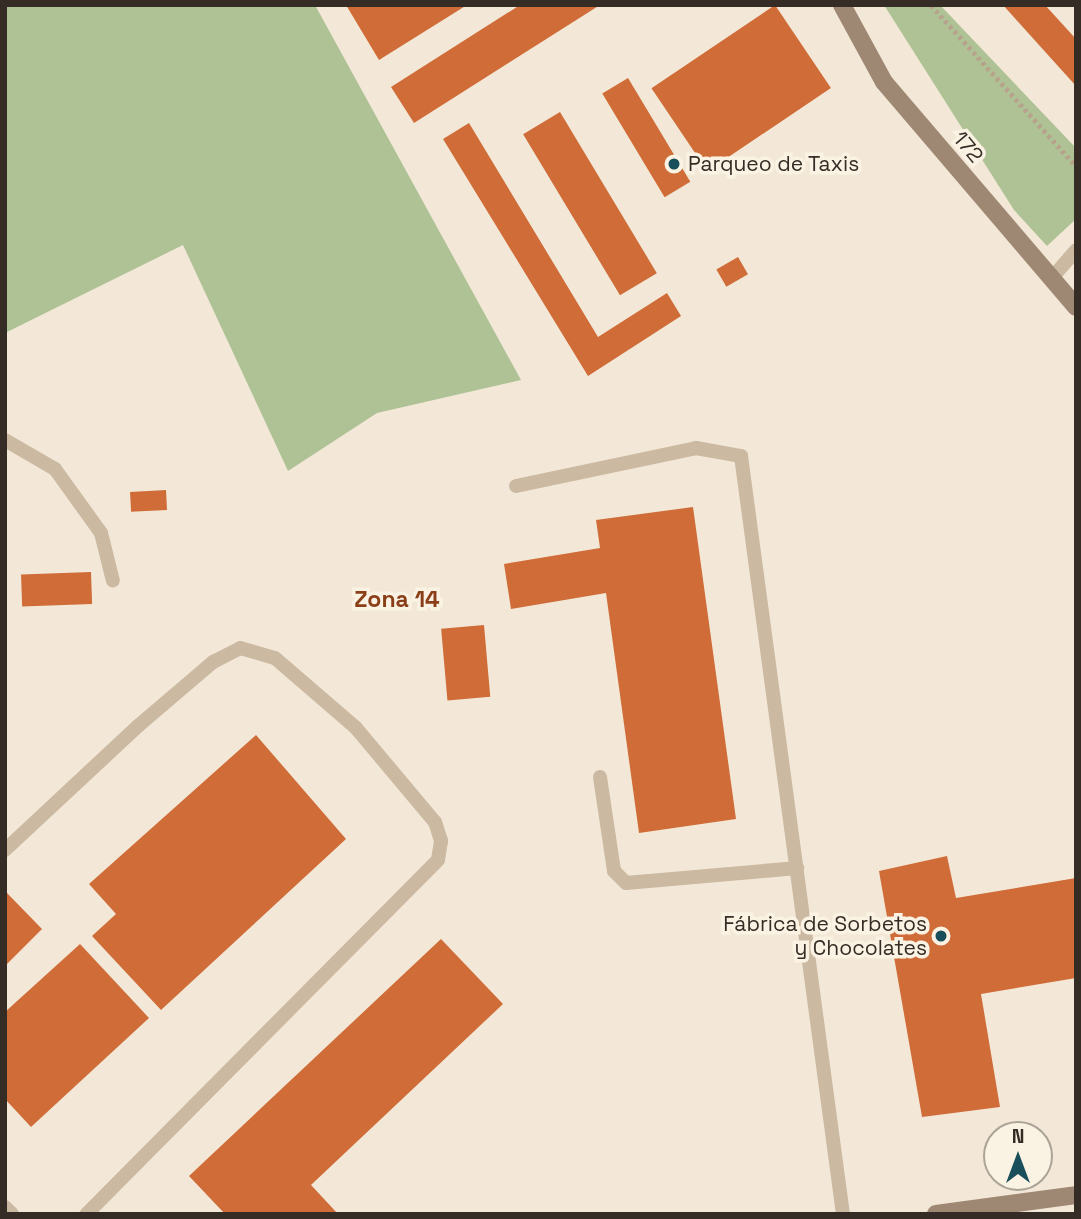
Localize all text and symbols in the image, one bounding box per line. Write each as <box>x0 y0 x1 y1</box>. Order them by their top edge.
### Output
street label: 172 <box>948 126 988 168</box>
place label: Parqueo de Taxis <box>688 151 860 177</box>
marker: Parqueo de Taxis <box>666 156 682 172</box>
district label: Zona 14 <box>354 585 440 613</box>
place label: Fábrica de Sorbetos y Chocolates <box>723 911 927 961</box>
marker: Fábrica de Sorbetos y Chocolates <box>933 928 949 944</box>
north arrow <box>983 1121 1053 1191</box>
text: N <box>1012 1124 1024 1149</box>

